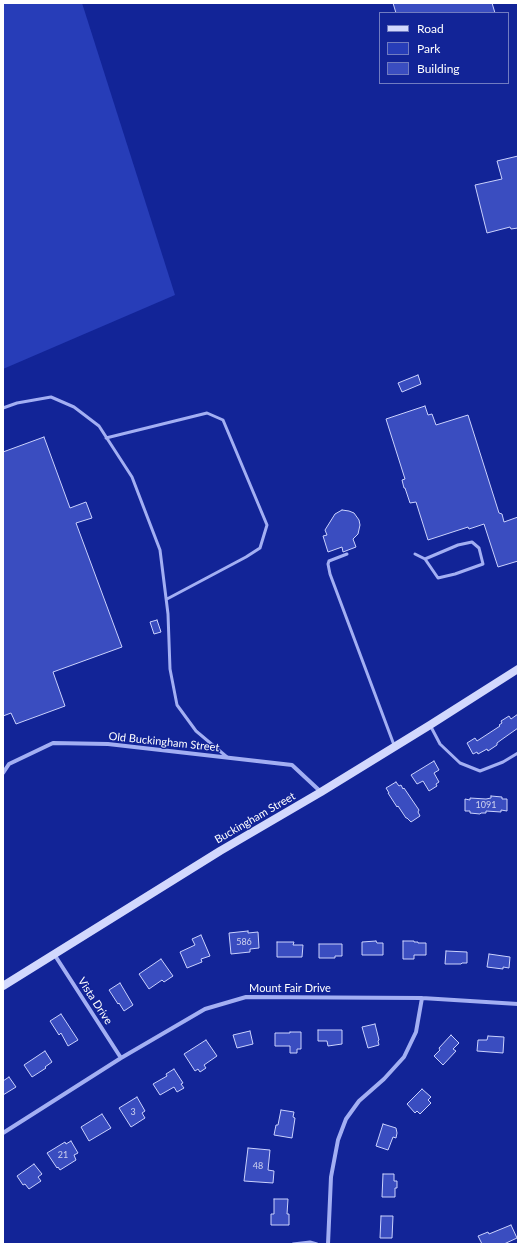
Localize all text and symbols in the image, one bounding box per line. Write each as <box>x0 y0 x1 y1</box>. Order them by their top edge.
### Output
legend <box>379 12 509 84</box>
text: Road <box>417 21 444 36</box>
text: Park <box>417 41 440 56</box>
text: Building <box>417 61 460 76</box>
street label: Old Buckingham Street <box>108 730 220 754</box>
street label: Buckingham Street <box>212 790 298 846</box>
house number: 1091 <box>476 800 496 810</box>
house number: 586 <box>236 937 252 947</box>
street label: Vista Drive <box>75 975 115 1027</box>
street label: Mount Fair Drive <box>249 981 331 995</box>
house number: 3 <box>130 1107 136 1117</box>
house number: 21 <box>58 1150 68 1160</box>
house number: 48 <box>253 1161 263 1171</box>

